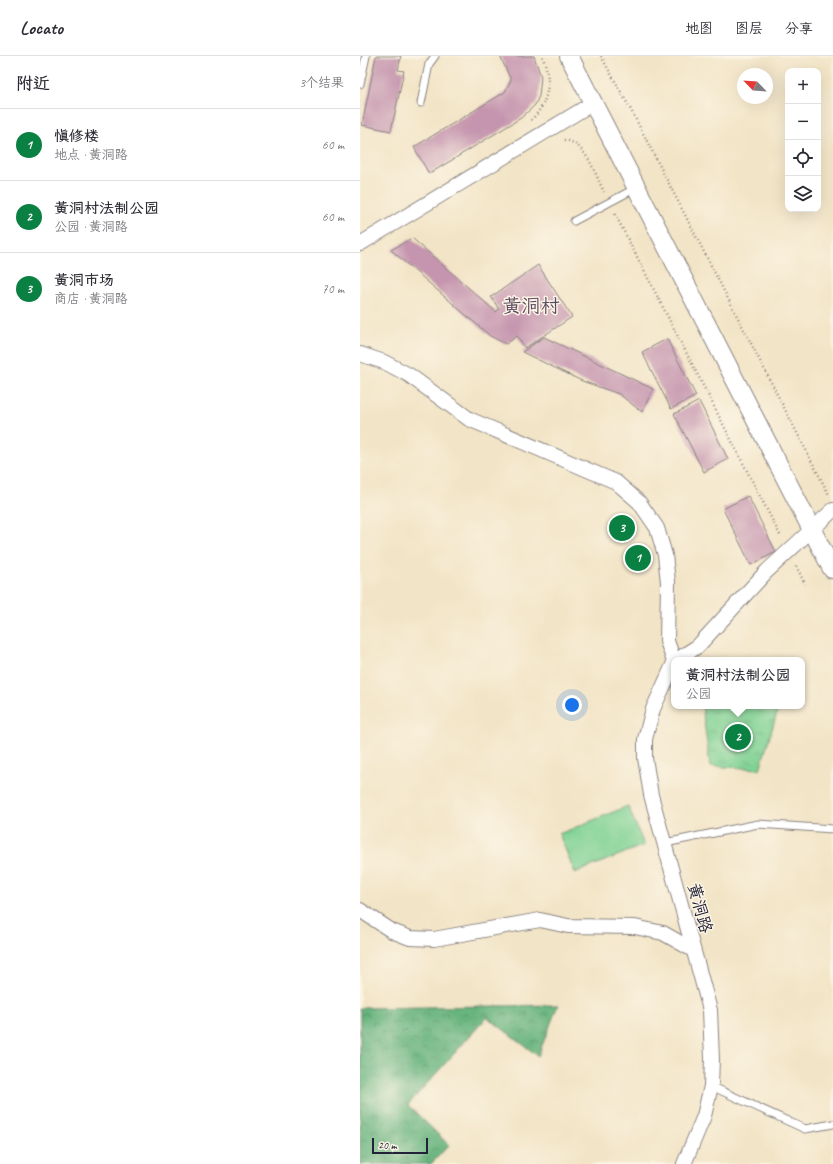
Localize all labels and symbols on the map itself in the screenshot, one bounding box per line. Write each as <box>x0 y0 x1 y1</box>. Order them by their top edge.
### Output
north arrow <box>737 68 773 104</box>
district label: 黄洞村 <box>502 294 560 318</box>
pin: 3 <box>609 513 635 543</box>
pin: 1 <box>625 543 651 573</box>
your location <box>562 695 582 715</box>
pin: 2 <box>725 722 751 752</box>
street label: 黄洞路 <box>683 881 717 935</box>
scale bar <box>372 1136 428 1155</box>

